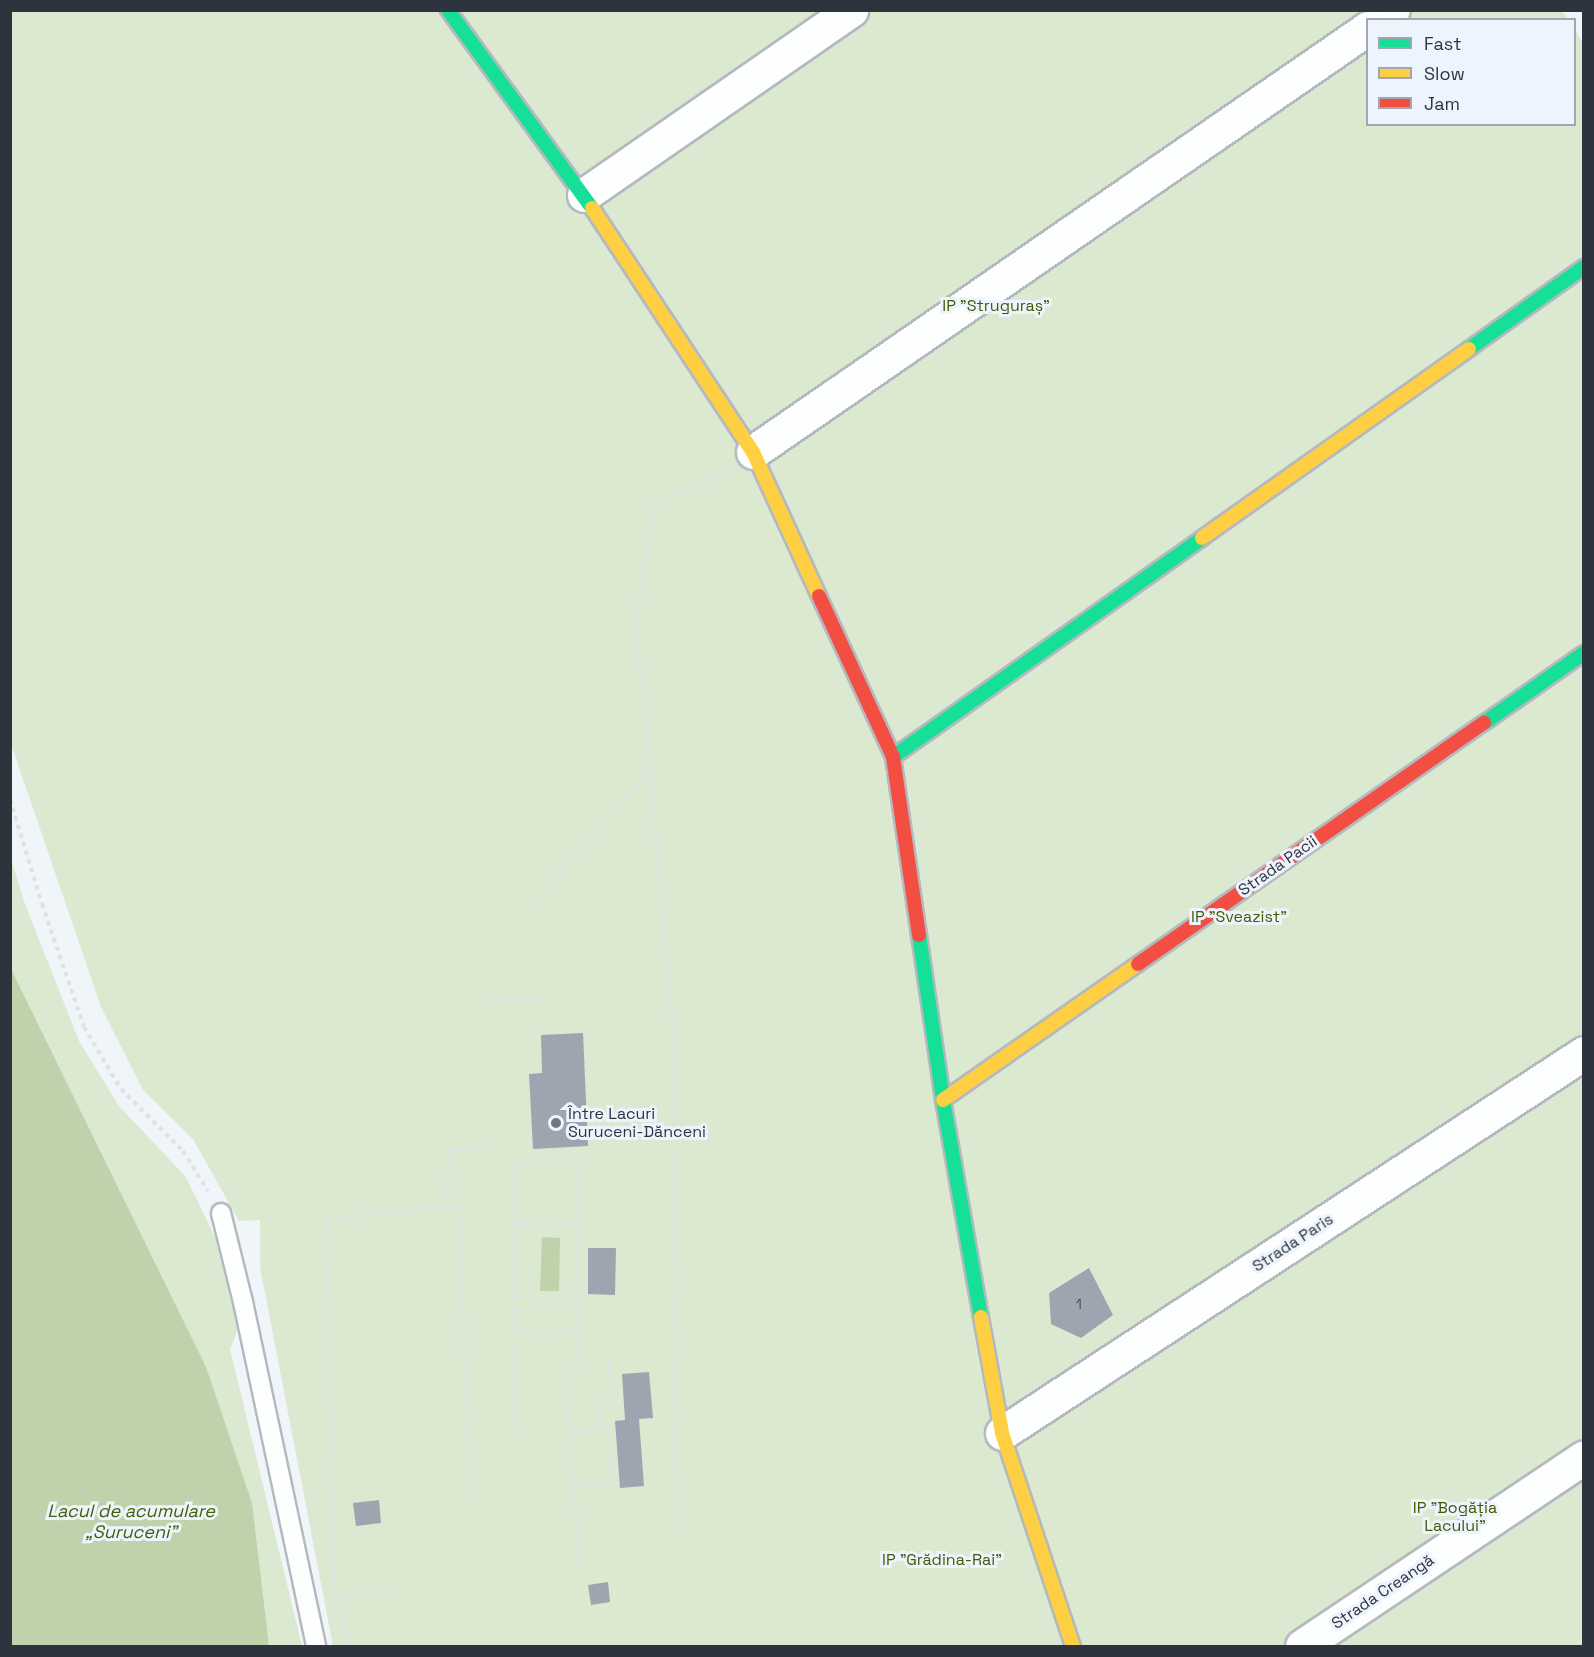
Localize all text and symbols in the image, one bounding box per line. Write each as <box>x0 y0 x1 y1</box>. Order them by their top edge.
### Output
legend <box>1366 18 1576 126</box>
text: Fast <box>1424 32 1461 55</box>
text: Slow <box>1424 62 1465 85</box>
text: Jam <box>1424 92 1460 115</box>
park label: IP "Struguraș" <box>942 296 1050 316</box>
street label: Strada Pacii <box>1235 832 1321 900</box>
park label: IP "Sveazist" <box>1191 907 1287 927</box>
place label: Între Lacuri Suruceni-Dănceni <box>568 1104 706 1142</box>
marker: Între Lacuri Suruceni-Dănceni <box>549 1116 563 1130</box>
street label: Strada Paris <box>1249 1210 1337 1276</box>
house number: 1 <box>1076 1296 1082 1312</box>
park label: IP "Bogăția Lacului" <box>1413 1498 1497 1536</box>
water label: Lacul de acumulare „Suruceni” <box>47 1501 215 1544</box>
park label: IP "Grădina-Rai" <box>882 1550 1002 1570</box>
street label: Strada Creangă <box>1328 1551 1438 1633</box>

